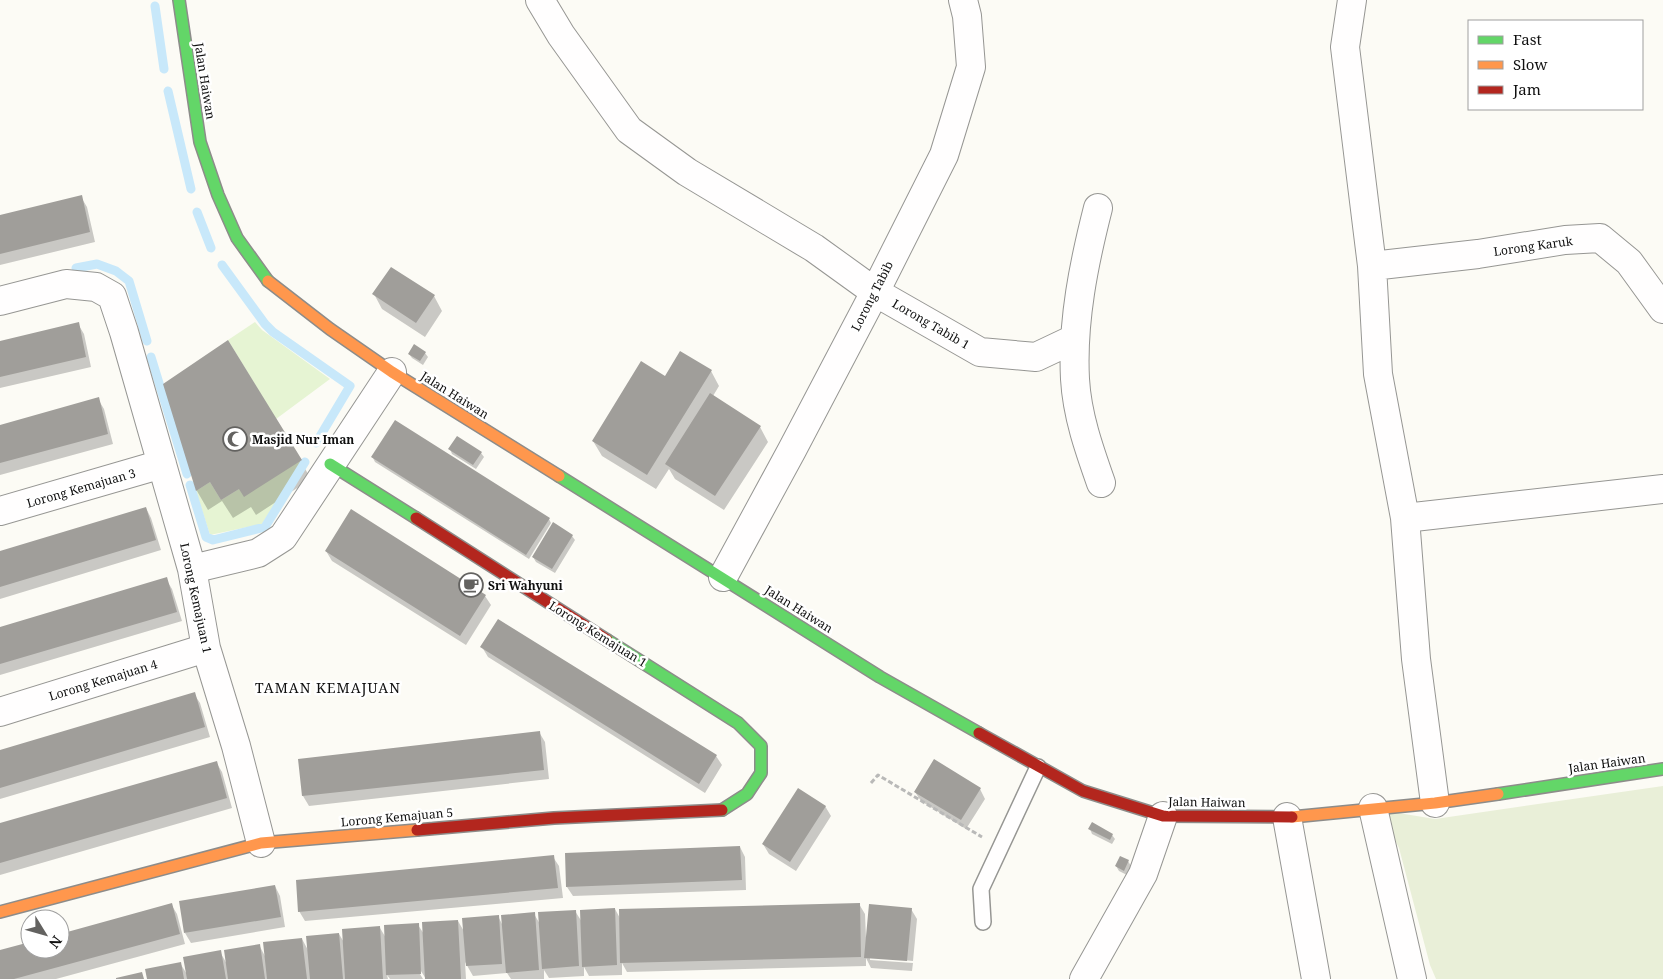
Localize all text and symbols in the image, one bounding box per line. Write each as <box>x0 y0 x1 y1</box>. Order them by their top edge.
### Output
legend <box>1468 20 1643 110</box>
text: Fast <box>1513 29 1542 49</box>
street label: Jalan Haiwan <box>190 40 219 121</box>
text: Slow <box>1513 54 1547 74</box>
text: Jam <box>1512 79 1541 99</box>
street label: Lorong Karuk <box>1492 232 1575 260</box>
street label: Lorong Tabib <box>847 258 897 334</box>
street label: Lorong Tabib 1 <box>889 295 973 353</box>
street label: Jalan Haiwan <box>417 367 493 423</box>
mosque icon: Masjid Nur Iman <box>222 426 248 452</box>
place label: Masjid Nur Iman <box>252 431 354 448</box>
street label: Lorong Kemajuan 3 <box>25 464 138 512</box>
street label: Lorong Kemajuan 1 <box>176 541 216 655</box>
cafe icon: Sri Wahyuni <box>458 572 484 598</box>
place label: Sri Wahyuni <box>488 577 564 594</box>
street label: Jalan Haiwan <box>761 581 837 637</box>
street label: Lorong Kemajuan 1 <box>546 597 650 671</box>
street label: Lorong Kemajuan 4 <box>47 655 160 705</box>
district label: TAMAN KEMAJUAN <box>255 678 401 697</box>
street label: Jalan Haiwan <box>1567 749 1647 777</box>
street label: Jalan Haiwan <box>1167 793 1246 811</box>
street label: Lorong Kemajuan 5 <box>340 804 454 830</box>
north arrow <box>20 909 70 959</box>
text: N <box>45 932 67 952</box>

